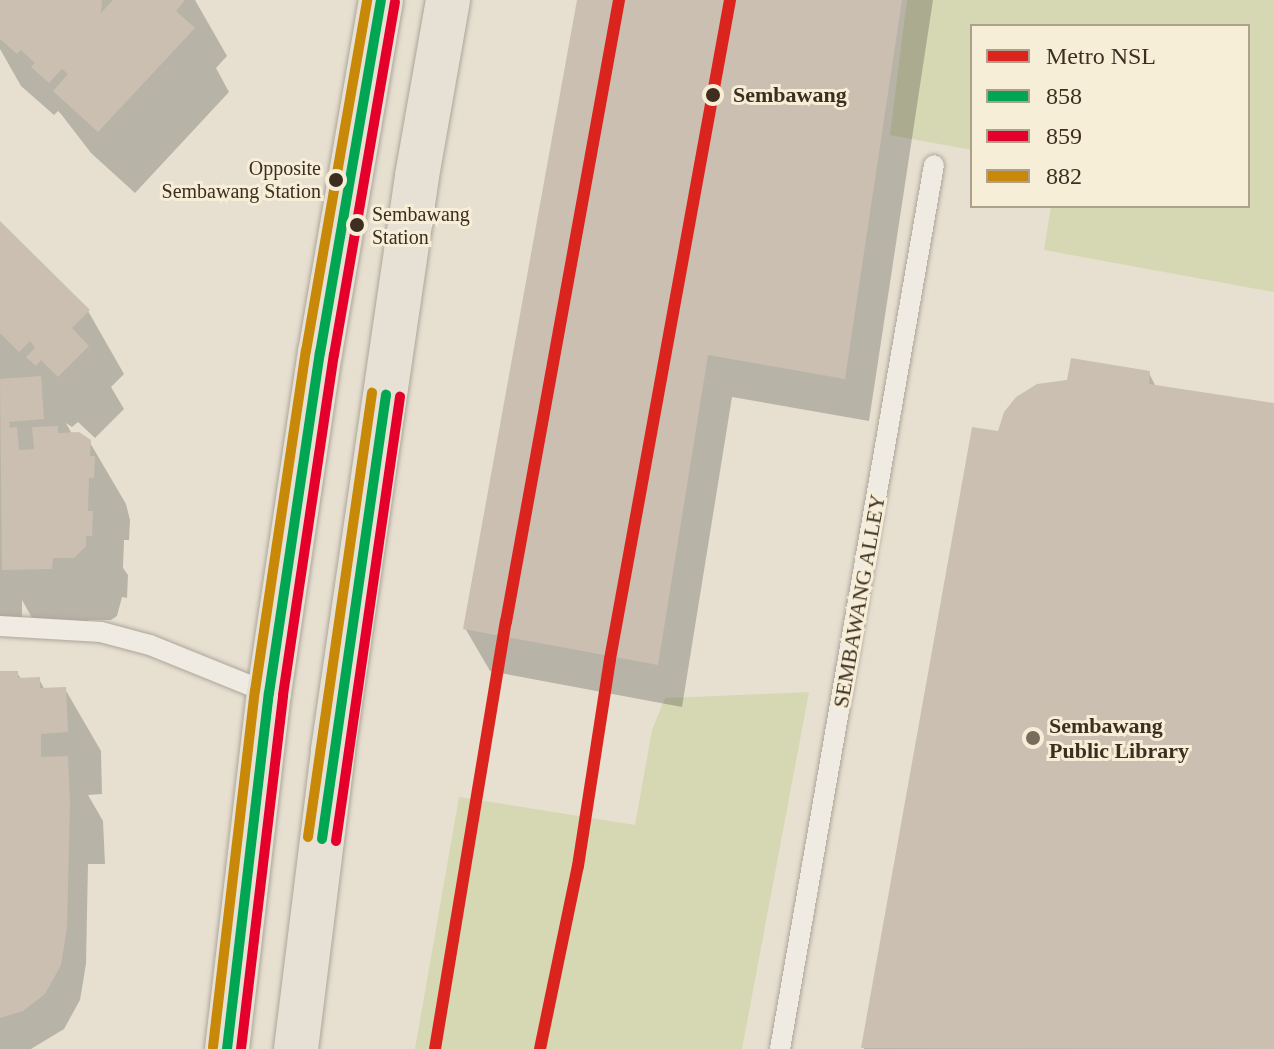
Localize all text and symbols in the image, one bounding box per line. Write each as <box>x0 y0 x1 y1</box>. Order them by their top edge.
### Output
legend <box>970 24 1250 208</box>
text: Metro NSL <box>1046 43 1156 69</box>
marker: Sembawang <box>700 82 726 108</box>
place label: Sembawang <box>733 82 866 108</box>
text: 858 <box>1046 83 1082 109</box>
text: 859 <box>1046 123 1082 149</box>
place label: Opposite Sembawang Station <box>135 156 321 203</box>
text: 882 <box>1046 163 1082 189</box>
marker: Opposite Sembawang Station <box>328 172 344 188</box>
place label: Sembawang Station <box>372 202 487 249</box>
marker: Sembawang Station <box>349 217 365 233</box>
street label: SEMBAWANG ALLEY <box>828 499 890 703</box>
place label: Sembawang Public Library <box>1049 712 1200 764</box>
marker: Sembawang Public Library <box>1024 729 1042 747</box>

